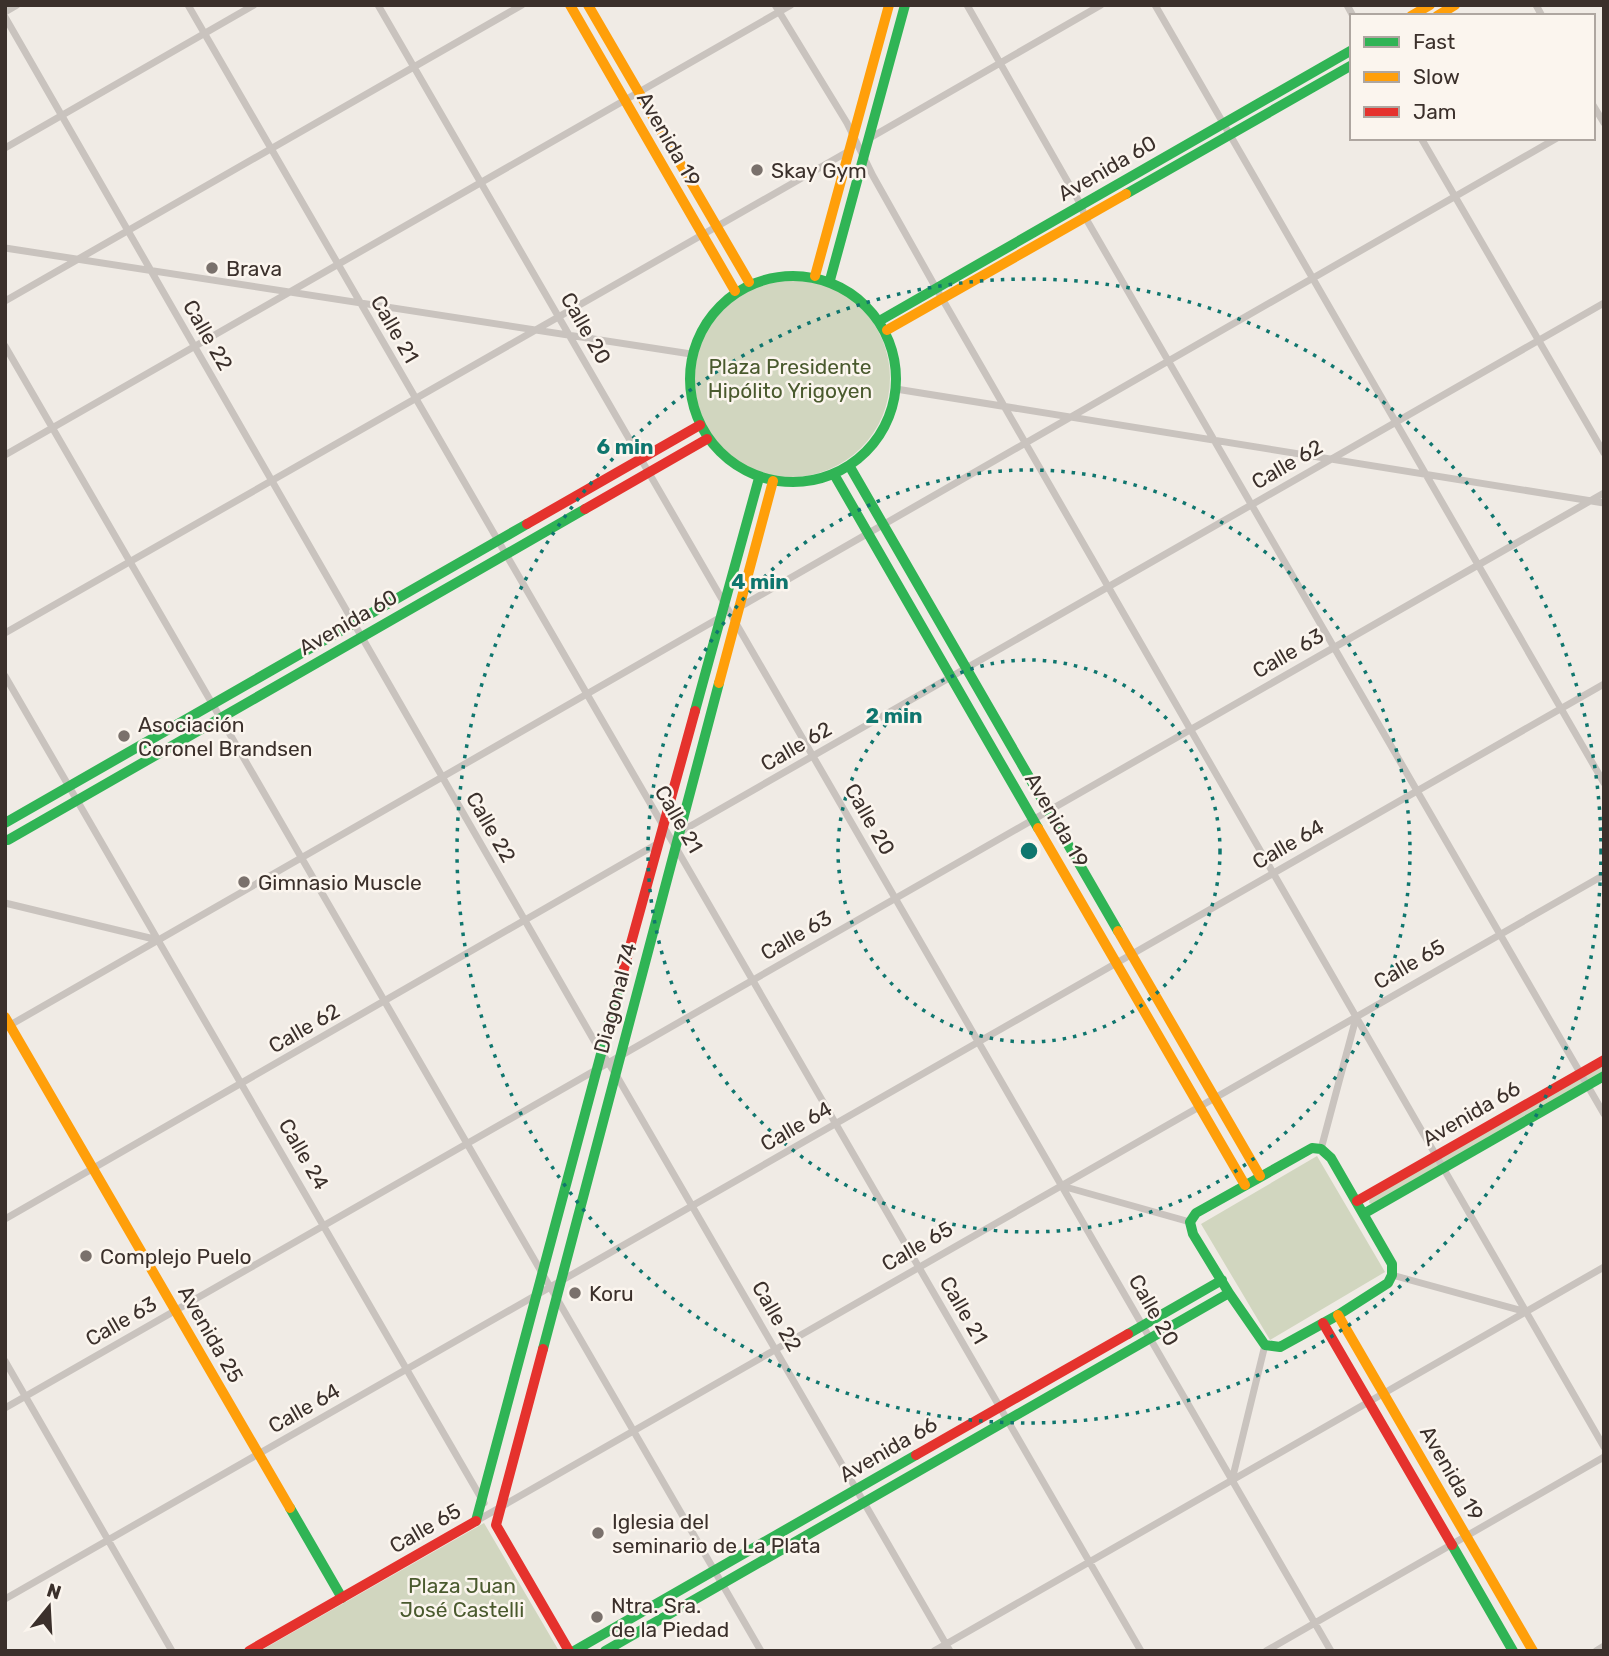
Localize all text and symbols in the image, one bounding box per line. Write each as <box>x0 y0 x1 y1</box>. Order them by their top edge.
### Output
legend <box>1350 14 1595 140</box>
text: Fast <box>1413 29 1455 54</box>
text: Slow <box>1413 64 1460 89</box>
street label: Avenida 19 <box>632 87 706 191</box>
text: Jam <box>1413 99 1457 124</box>
street label: Avenida 60 <box>1053 130 1161 206</box>
place label: Skay Gym <box>771 158 867 183</box>
marker: Skay Gym <box>749 162 765 178</box>
place label: Brava <box>226 256 282 281</box>
marker: Brava <box>204 260 220 276</box>
street label: Calle 20 <box>556 288 616 368</box>
street label: Calle 21 <box>366 291 424 367</box>
street label: Calle 22 <box>178 295 238 375</box>
park label: Plaza Presidente Hipólito Yrigoyen <box>708 354 872 403</box>
text: 6 min <box>597 434 653 459</box>
street label: Calle 62 <box>1247 434 1327 494</box>
text: 4 min <box>731 569 789 594</box>
street label: Avenida 60 <box>294 584 402 660</box>
street label: Calle 63 <box>1248 623 1328 683</box>
text: 2 min <box>866 703 922 728</box>
place label: Asociación Coronel Brandsen <box>138 712 312 761</box>
street label: Calle 62 <box>756 716 836 776</box>
marker: Asociación Coronel Brandsen <box>116 728 132 744</box>
street label: Avenida 19 <box>1020 768 1094 872</box>
street label: Calle 20 <box>840 779 900 859</box>
street label: Calle 21 <box>650 781 708 857</box>
street label: Calle 22 <box>461 787 521 867</box>
street label: Calle 64 <box>1248 814 1328 874</box>
centre of rings <box>1017 839 1041 863</box>
place label: Gimnasio Muscle <box>258 870 422 895</box>
marker: Gimnasio Muscle <box>236 874 252 890</box>
street label: Calle 63 <box>756 905 836 965</box>
street label: Calle 65 <box>1369 934 1449 994</box>
street label: Diagonal 74 <box>588 940 642 1056</box>
street label: Calle 62 <box>264 998 344 1058</box>
street label: Avenida 66 <box>1418 1075 1524 1151</box>
street label: Calle 64 <box>756 1096 836 1156</box>
street label: Calle 24 <box>274 1114 334 1194</box>
street label: Calle 65 <box>877 1216 957 1276</box>
place label: Complejo Puelo <box>100 1244 252 1269</box>
marker: Complejo Puelo <box>78 1248 94 1264</box>
street label: Calle 20 <box>1124 1270 1184 1350</box>
street label: Calle 21 <box>935 1272 993 1348</box>
street label: Calle 22 <box>747 1276 807 1356</box>
street label: Avenida 25 <box>173 1281 249 1387</box>
place label: Koru <box>589 1281 634 1306</box>
marker: Koru <box>567 1285 583 1301</box>
street label: Calle 63 <box>81 1291 161 1351</box>
street label: Calle 64 <box>264 1378 344 1438</box>
street label: Avenida 66 <box>835 1411 941 1487</box>
street label: Avenida 19 <box>1415 1421 1489 1525</box>
street label: Calle 65 <box>385 1498 465 1558</box>
place label: Iglesia del seminario de La Plata <box>612 1509 821 1558</box>
marker: Iglesia del seminario de La Plata <box>590 1525 606 1541</box>
north arrow <box>14 1572 84 1642</box>
park label: Plaza Juan José Castelli <box>400 1573 524 1622</box>
text: N <box>44 1578 64 1604</box>
place label: Ntra. Sra. de la Piedad <box>611 1593 729 1642</box>
marker: Ntra. Sra. de la Piedad <box>589 1609 605 1625</box>

